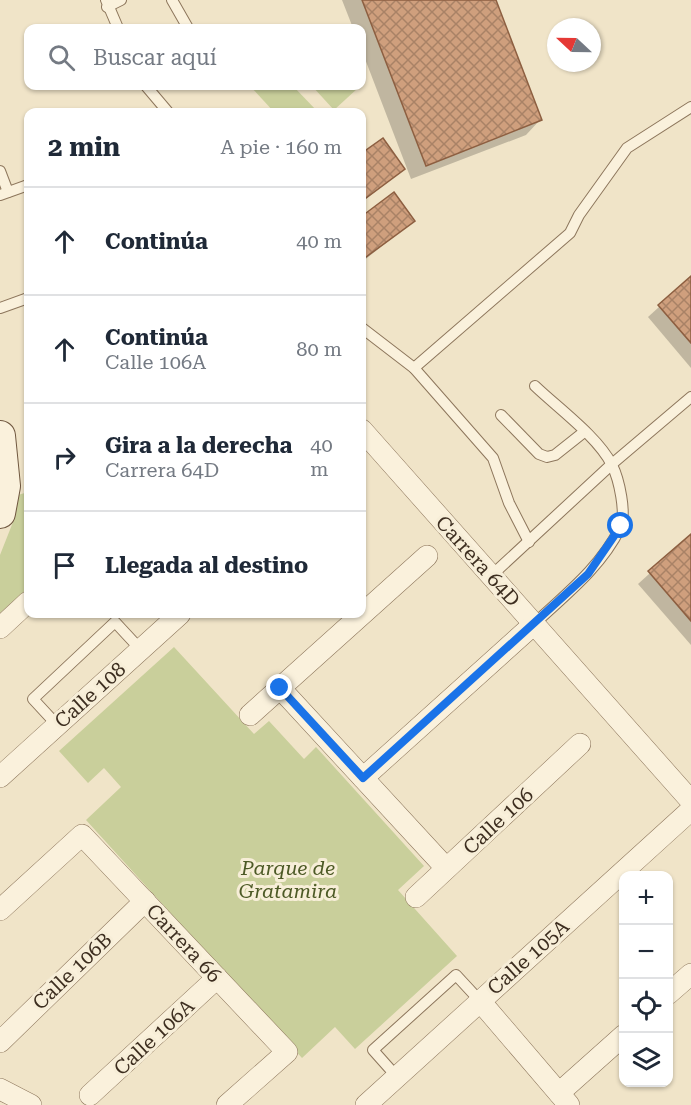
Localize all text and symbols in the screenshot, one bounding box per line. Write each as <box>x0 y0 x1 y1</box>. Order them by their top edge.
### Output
north arrow <box>547 18 601 72</box>
search box <box>24 24 366 90</box>
icon: search <box>45 41 78 74</box>
text: Buscar aquí <box>93 45 217 70</box>
text: 2 min <box>48 132 120 162</box>
text: A pie · 160 m <box>220 135 342 159</box>
icon: ahead <box>48 225 81 258</box>
text: Continúa <box>105 229 208 254</box>
text: 40 m <box>296 229 342 253</box>
text: Continúa <box>105 325 208 350</box>
icon: ahead <box>48 333 81 366</box>
text: 80 m <box>296 337 342 361</box>
text: Calle 106A <box>105 350 206 374</box>
text: Gira a la derecha <box>105 433 292 458</box>
text: 40 m <box>310 433 333 481</box>
icon: right <box>48 441 81 474</box>
text: Carrera 64D <box>105 458 219 482</box>
street label: Carrera 64D <box>431 511 525 611</box>
route start <box>607 512 633 538</box>
icon: arrive <box>48 549 81 582</box>
text: Llegada al destino <box>105 553 308 578</box>
street label: Calle 108 <box>50 657 130 733</box>
route end <box>266 674 292 700</box>
street label: Calle 106 <box>458 782 538 860</box>
park label: Parque de Gratamira <box>239 856 337 903</box>
map controls <box>619 871 673 1087</box>
button: + <box>619 871 673 925</box>
street label: Carrera 66 <box>142 899 226 987</box>
street label: Calle 105A <box>482 914 574 1000</box>
button: − <box>619 925 673 979</box>
street label: Calle 106B <box>27 927 117 1015</box>
button: locate <box>619 979 673 1033</box>
street label: Calle 106A <box>109 994 199 1080</box>
button: layers <box>619 1033 673 1087</box>

